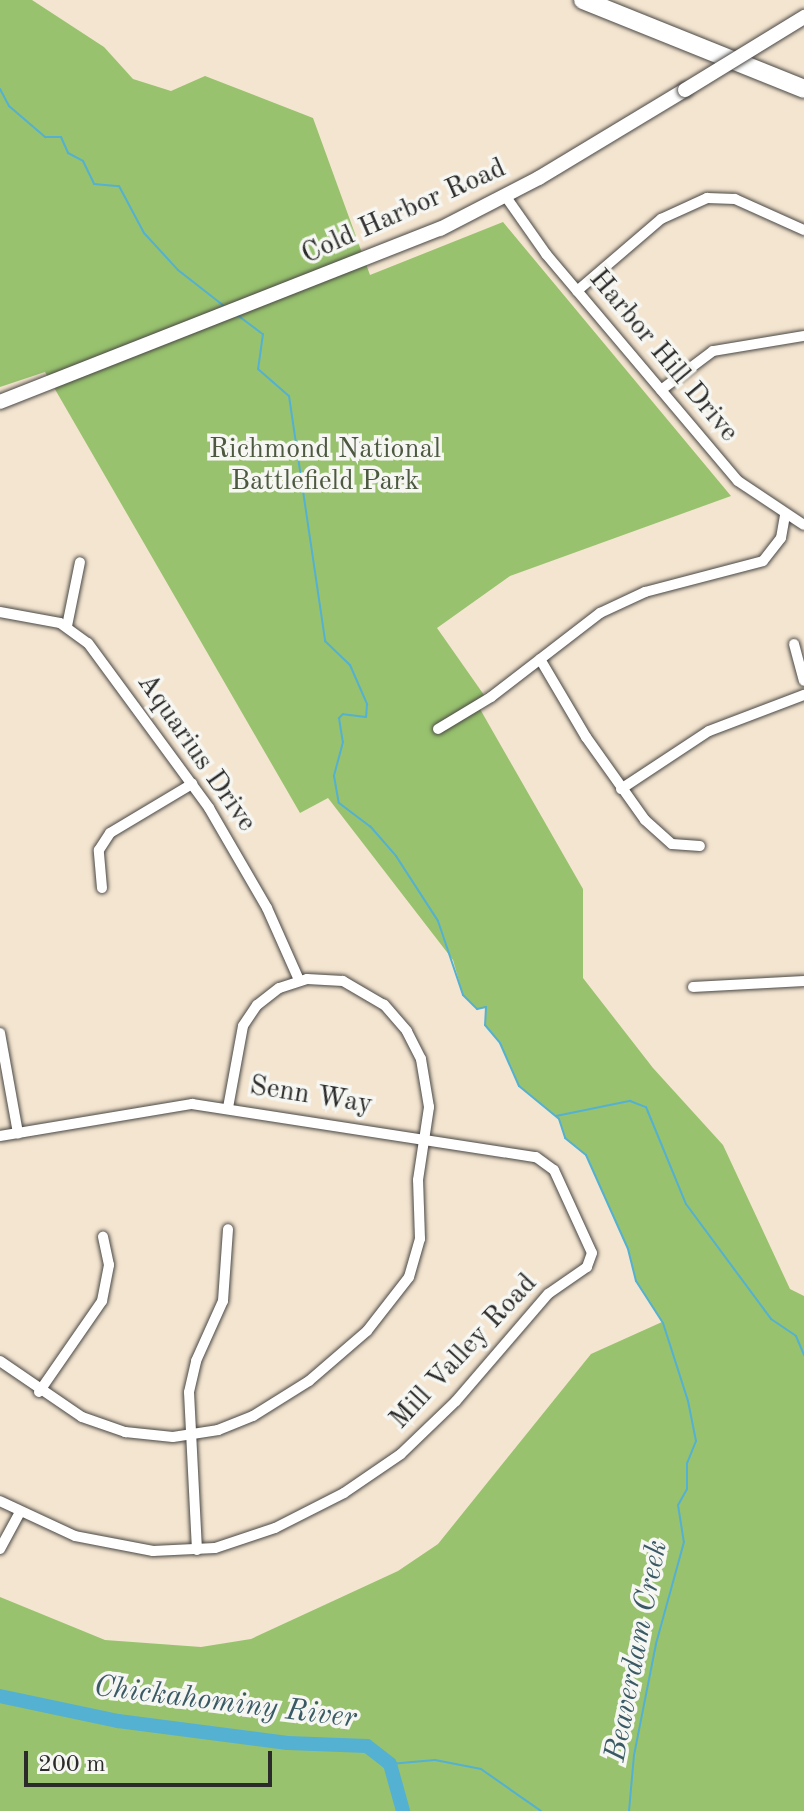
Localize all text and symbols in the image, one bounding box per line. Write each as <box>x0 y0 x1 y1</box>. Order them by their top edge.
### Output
street label: Cold Harbor Road <box>297 152 511 272</box>
street label: Harbor Hill Drive <box>581 263 745 449</box>
park label: Richmond National Battlefield Park <box>209 433 441 499</box>
street label: Aquarius Drive <box>129 667 263 839</box>
street label: Senn Way <box>247 1070 375 1122</box>
street label: Mill Valley Road <box>383 1267 545 1437</box>
water label: Beaverdam Creek <box>598 1537 676 1765</box>
water label: Chickahominy River <box>92 1669 358 1737</box>
scale bar <box>28 1735 276 1785</box>
text: 200 m <box>38 1753 106 1777</box>

